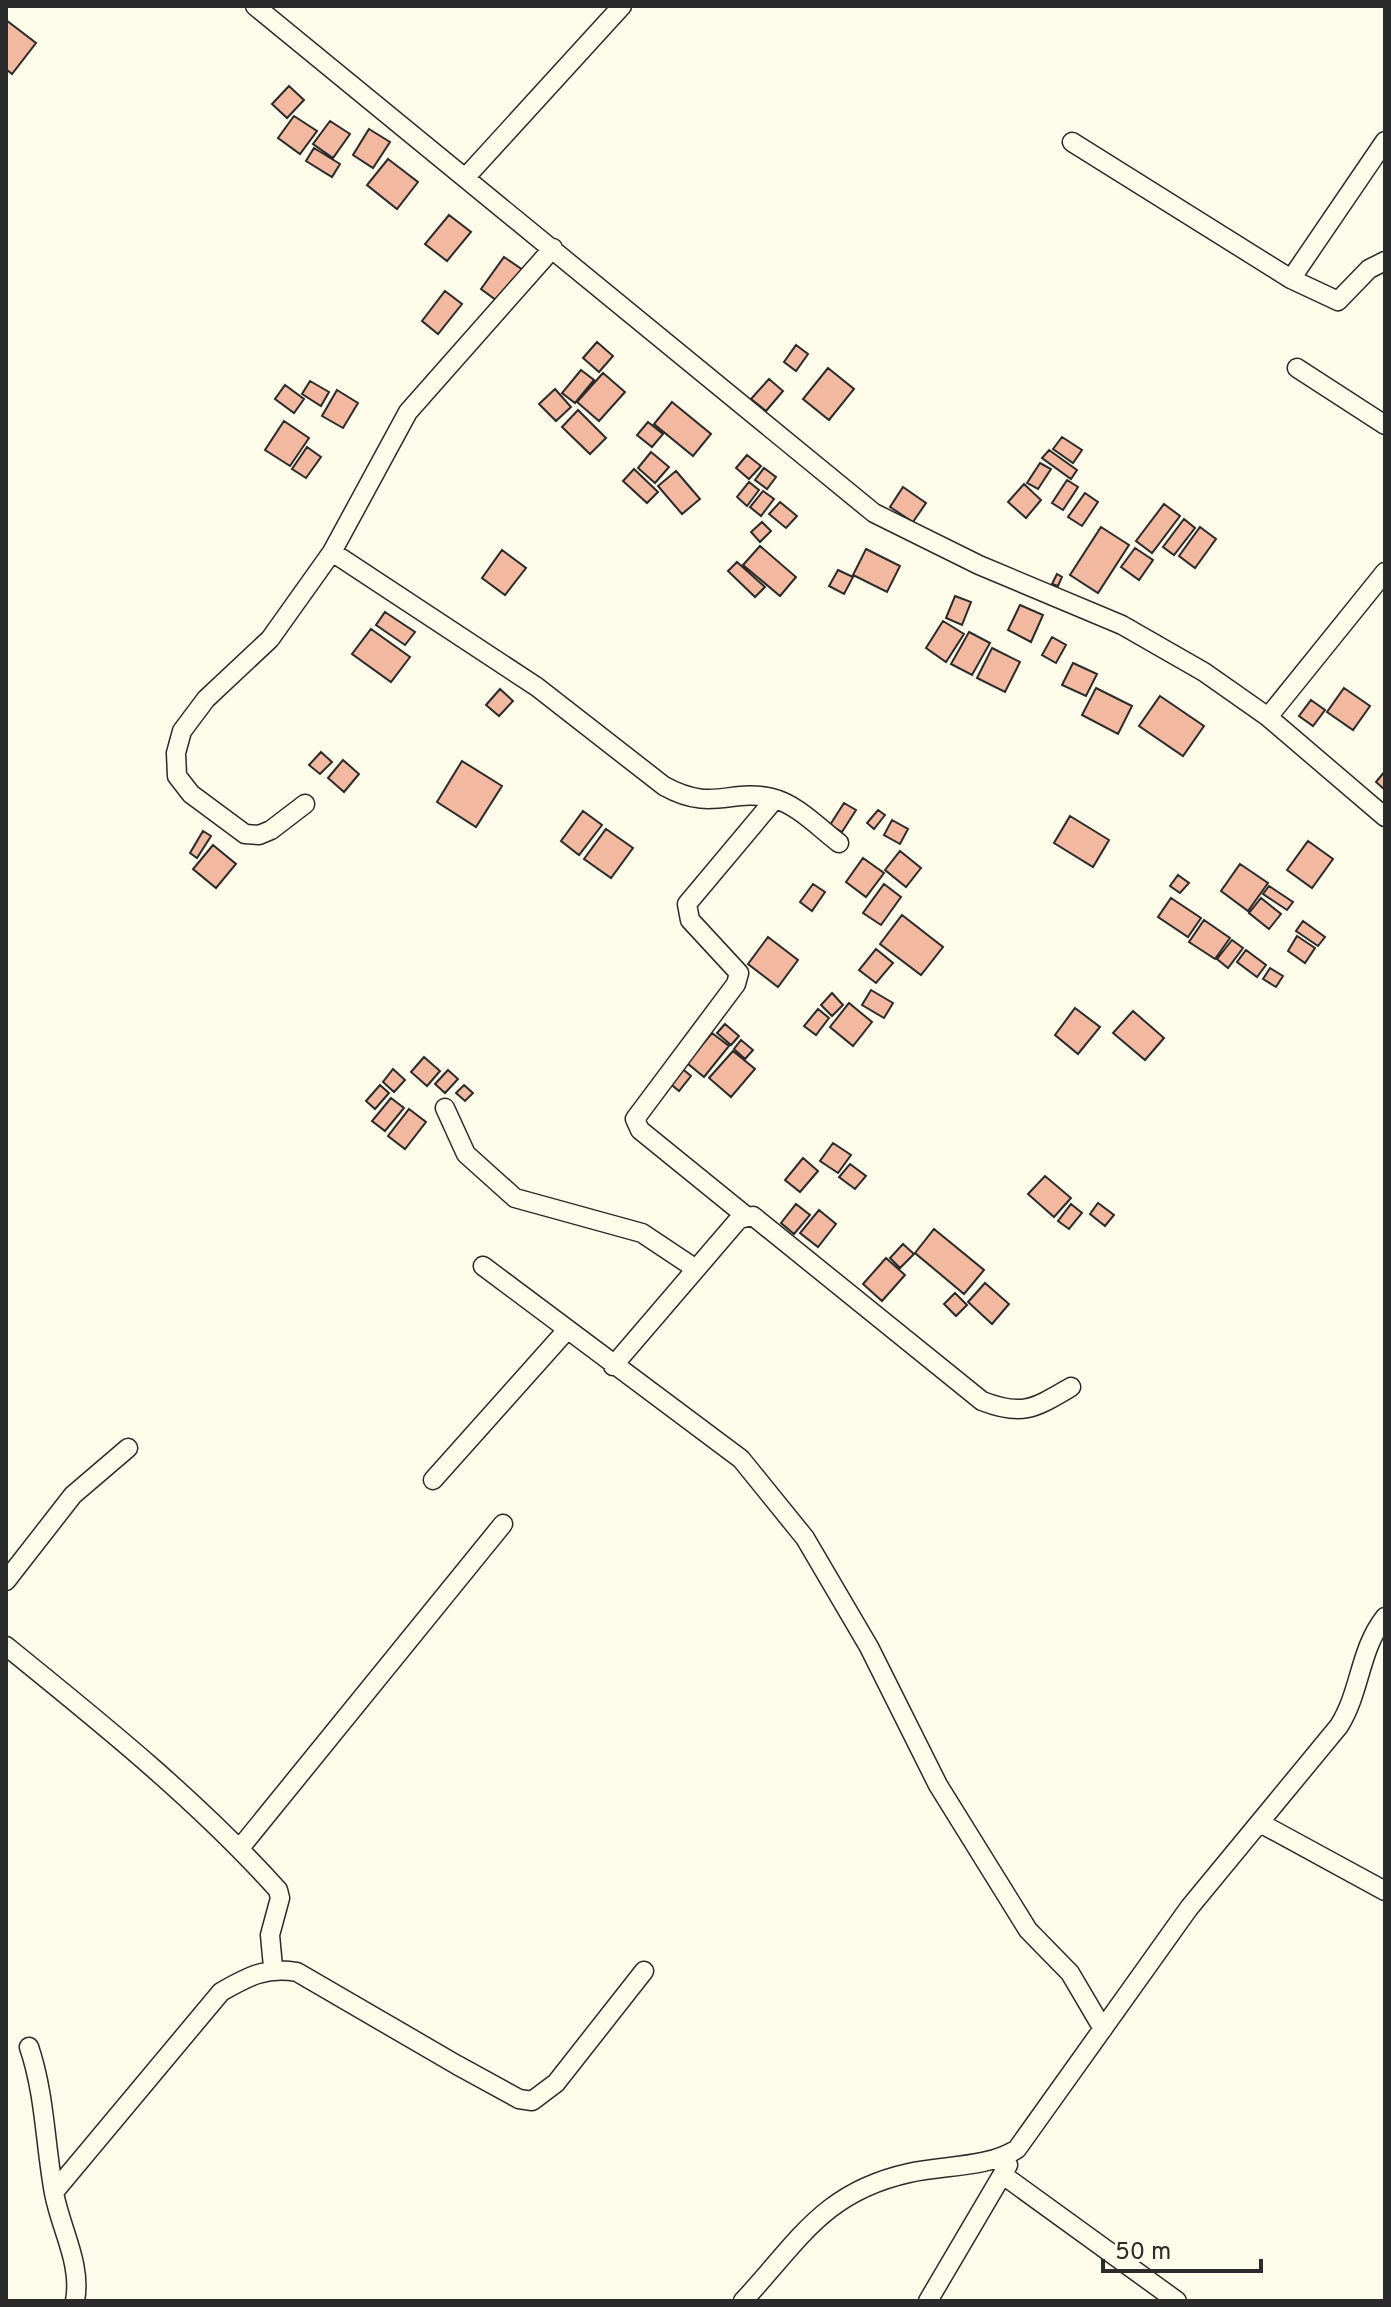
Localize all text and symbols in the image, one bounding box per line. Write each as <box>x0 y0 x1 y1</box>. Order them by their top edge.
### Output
scale bar <box>1103 2223 1261 2273</box>
text: 50 m <box>1115 2238 1171 2268</box>

